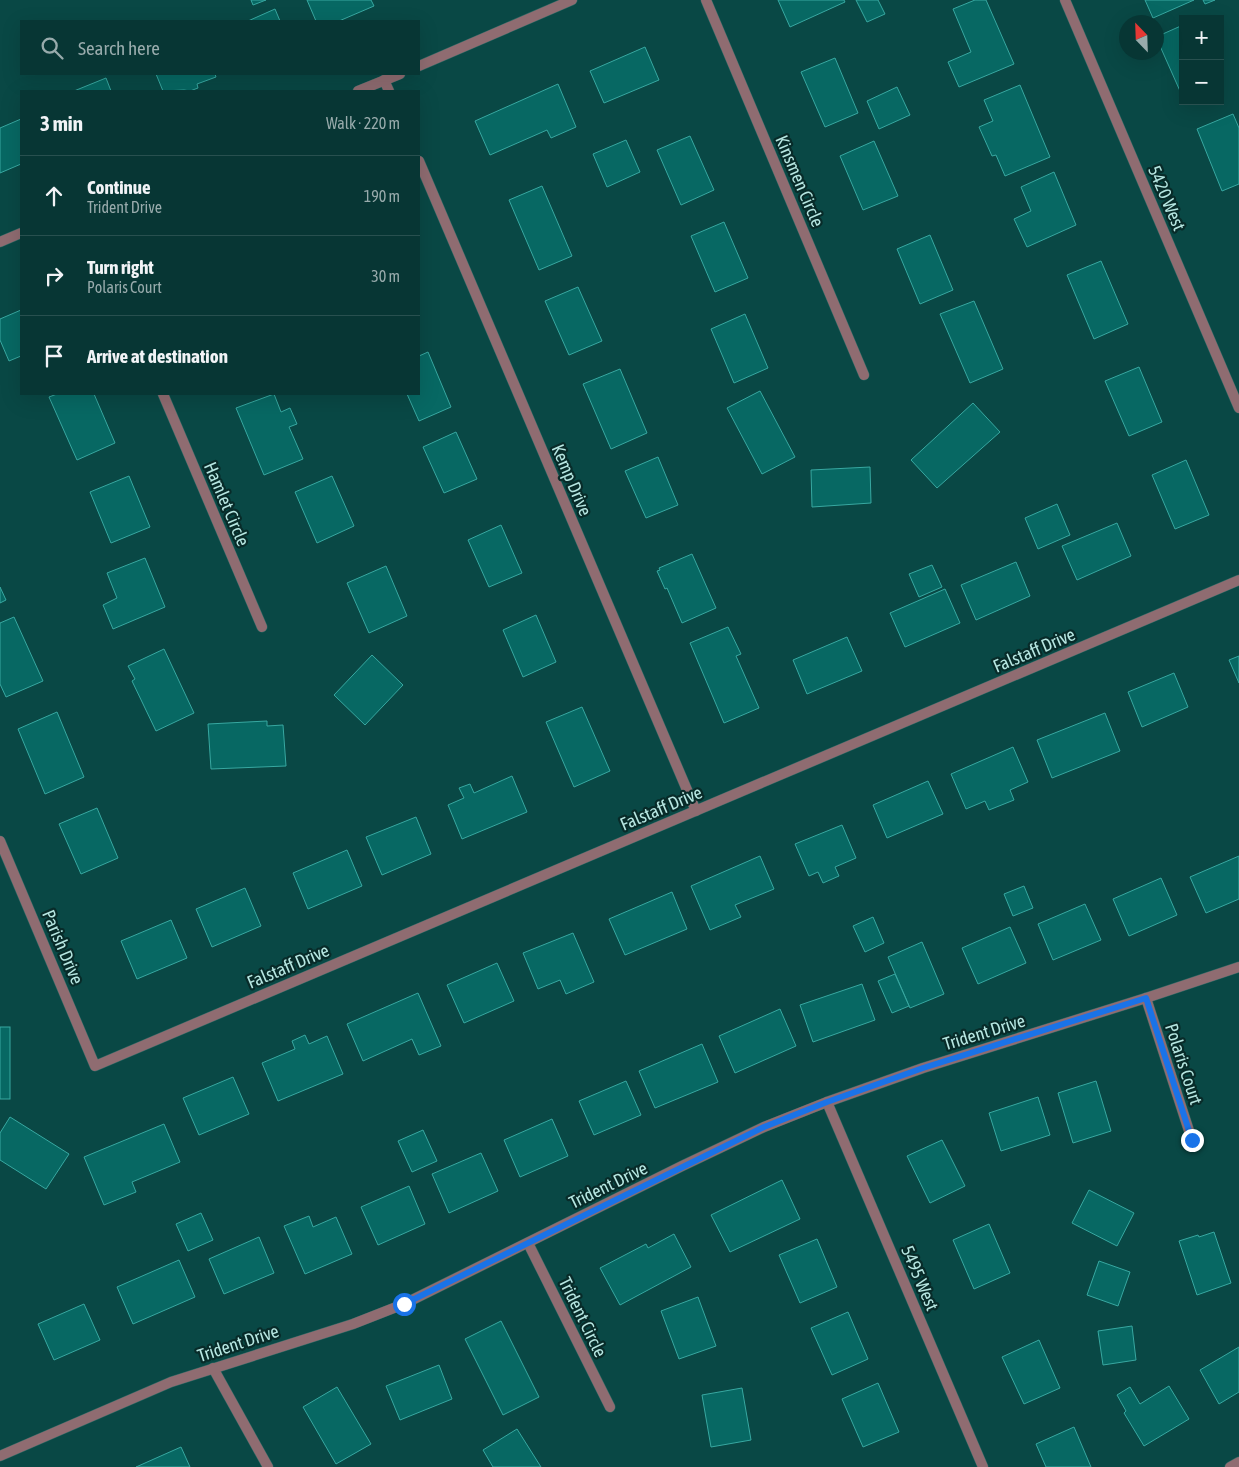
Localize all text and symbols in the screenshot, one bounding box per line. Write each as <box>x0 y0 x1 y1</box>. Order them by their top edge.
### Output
north arrow <box>1119 15 1164 60</box>
map controls <box>1179 15 1224 105</box>
button: + <box>1179 15 1224 60</box>
search box <box>20 20 420 75</box>
icon: search <box>38 34 66 62</box>
text: Search here <box>78 37 160 59</box>
button: − <box>1179 60 1224 105</box>
text: 3 min <box>40 111 83 135</box>
text: Walk · 220 m <box>326 114 400 132</box>
street label: Kinsmen Circle <box>771 132 829 230</box>
street label: 5420 West <box>1144 162 1190 234</box>
text: Continue <box>87 176 151 198</box>
icon: ahead <box>40 182 68 210</box>
text: 190 m <box>364 187 400 205</box>
text: Trident Drive <box>87 198 162 216</box>
text: Turn right <box>87 256 154 278</box>
icon: right <box>40 262 68 290</box>
text: 30 m <box>371 267 400 285</box>
text: Polaris Court <box>87 278 162 296</box>
icon: arrive <box>40 342 68 370</box>
text: Arrive at destination <box>87 345 228 367</box>
street label: Kemp Drive <box>548 441 596 519</box>
street label: Hamlet Circle <box>200 459 254 549</box>
street label: Falstaff Drive <box>990 623 1078 677</box>
street label: Falstaff Drive <box>617 781 705 835</box>
street label: Parish Drive <box>38 907 88 987</box>
street label: Falstaff Drive <box>244 939 332 993</box>
street label: Trident Drive <box>941 1010 1027 1054</box>
street label: Polaris Court <box>1161 1021 1207 1107</box>
route end <box>1181 1129 1204 1152</box>
street label: Trident Drive <box>566 1157 650 1213</box>
street label: 5495 West <box>897 1242 943 1314</box>
street label: Trident Circle <box>555 1274 611 1360</box>
route start <box>393 1293 416 1316</box>
street label: Trident Drive <box>195 1320 281 1366</box>

